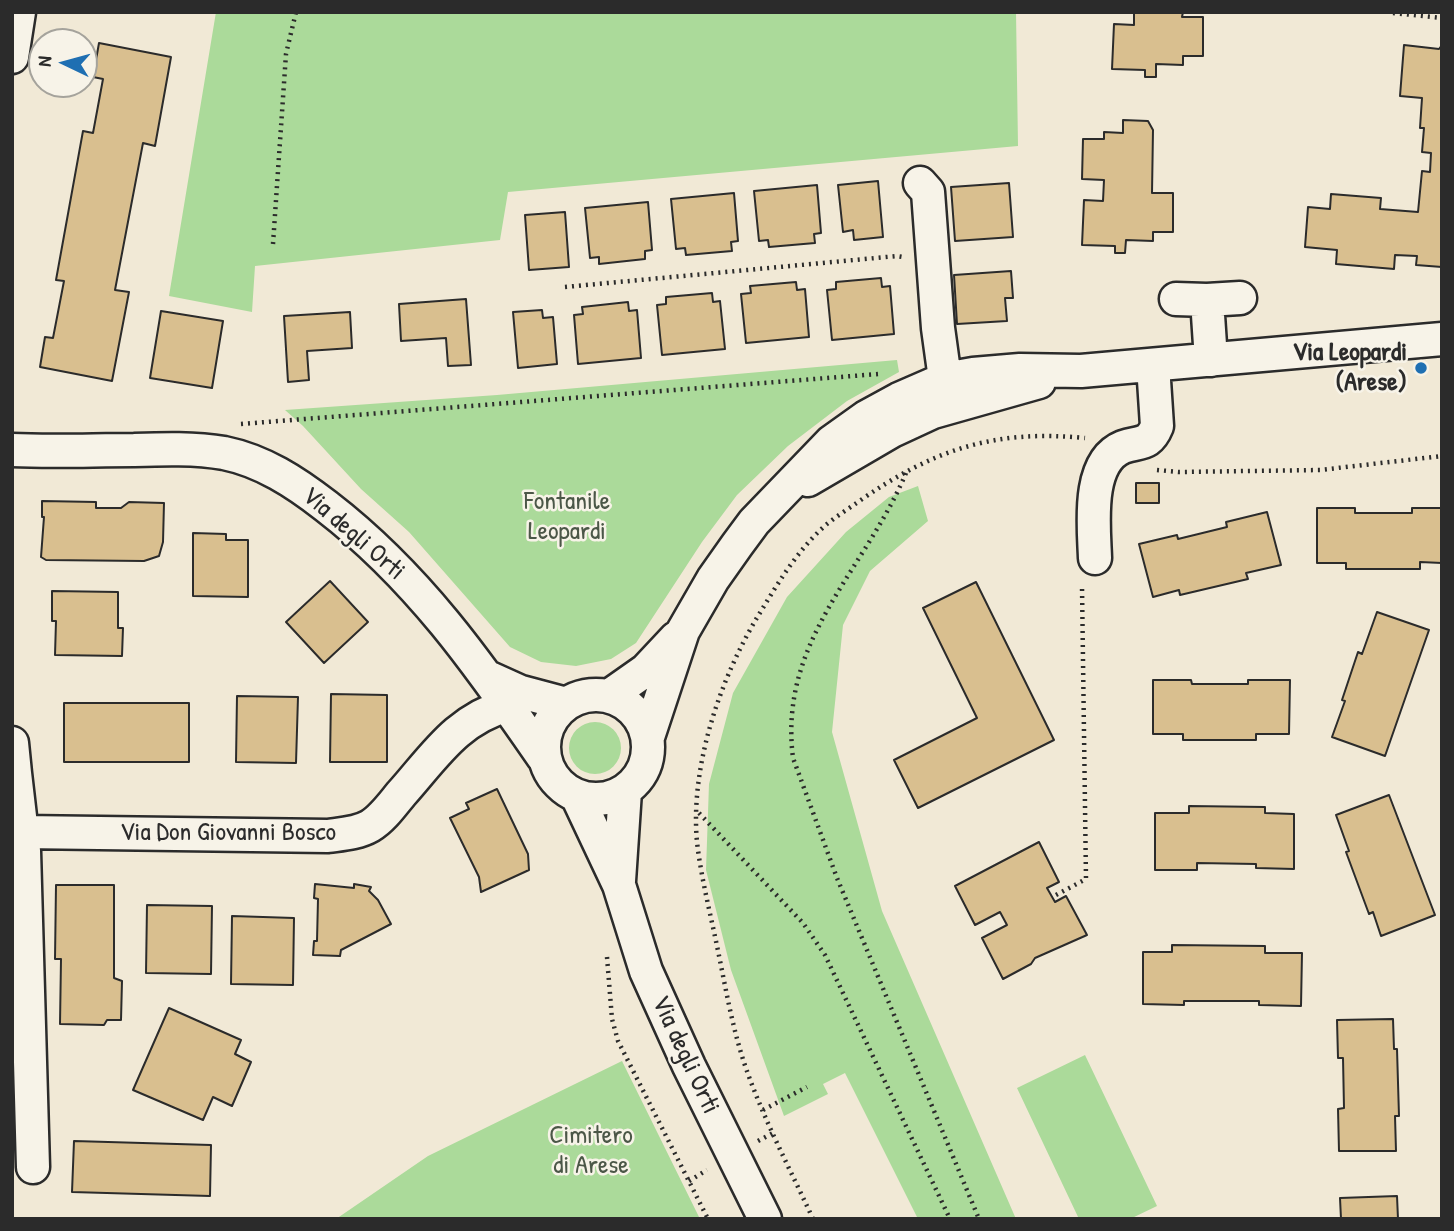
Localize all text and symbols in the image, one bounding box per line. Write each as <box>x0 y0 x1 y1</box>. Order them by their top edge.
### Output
north arrow <box>28 28 98 98</box>
text: N <box>31 55 57 68</box>
place label: Via Leopardi (Arese) <box>1293 337 1407 398</box>
marker: Via Leopardi (Arese) <box>1413 360 1429 376</box>
street label: Via degli Orti <box>295 481 411 587</box>
park label: Fontanile Leopardi <box>524 486 610 548</box>
street label: Via Don Giovanni Bosco <box>120 817 336 849</box>
street label: Via degli Orti <box>644 991 726 1119</box>
park label: Cimitero di Arese <box>549 1120 633 1182</box>

